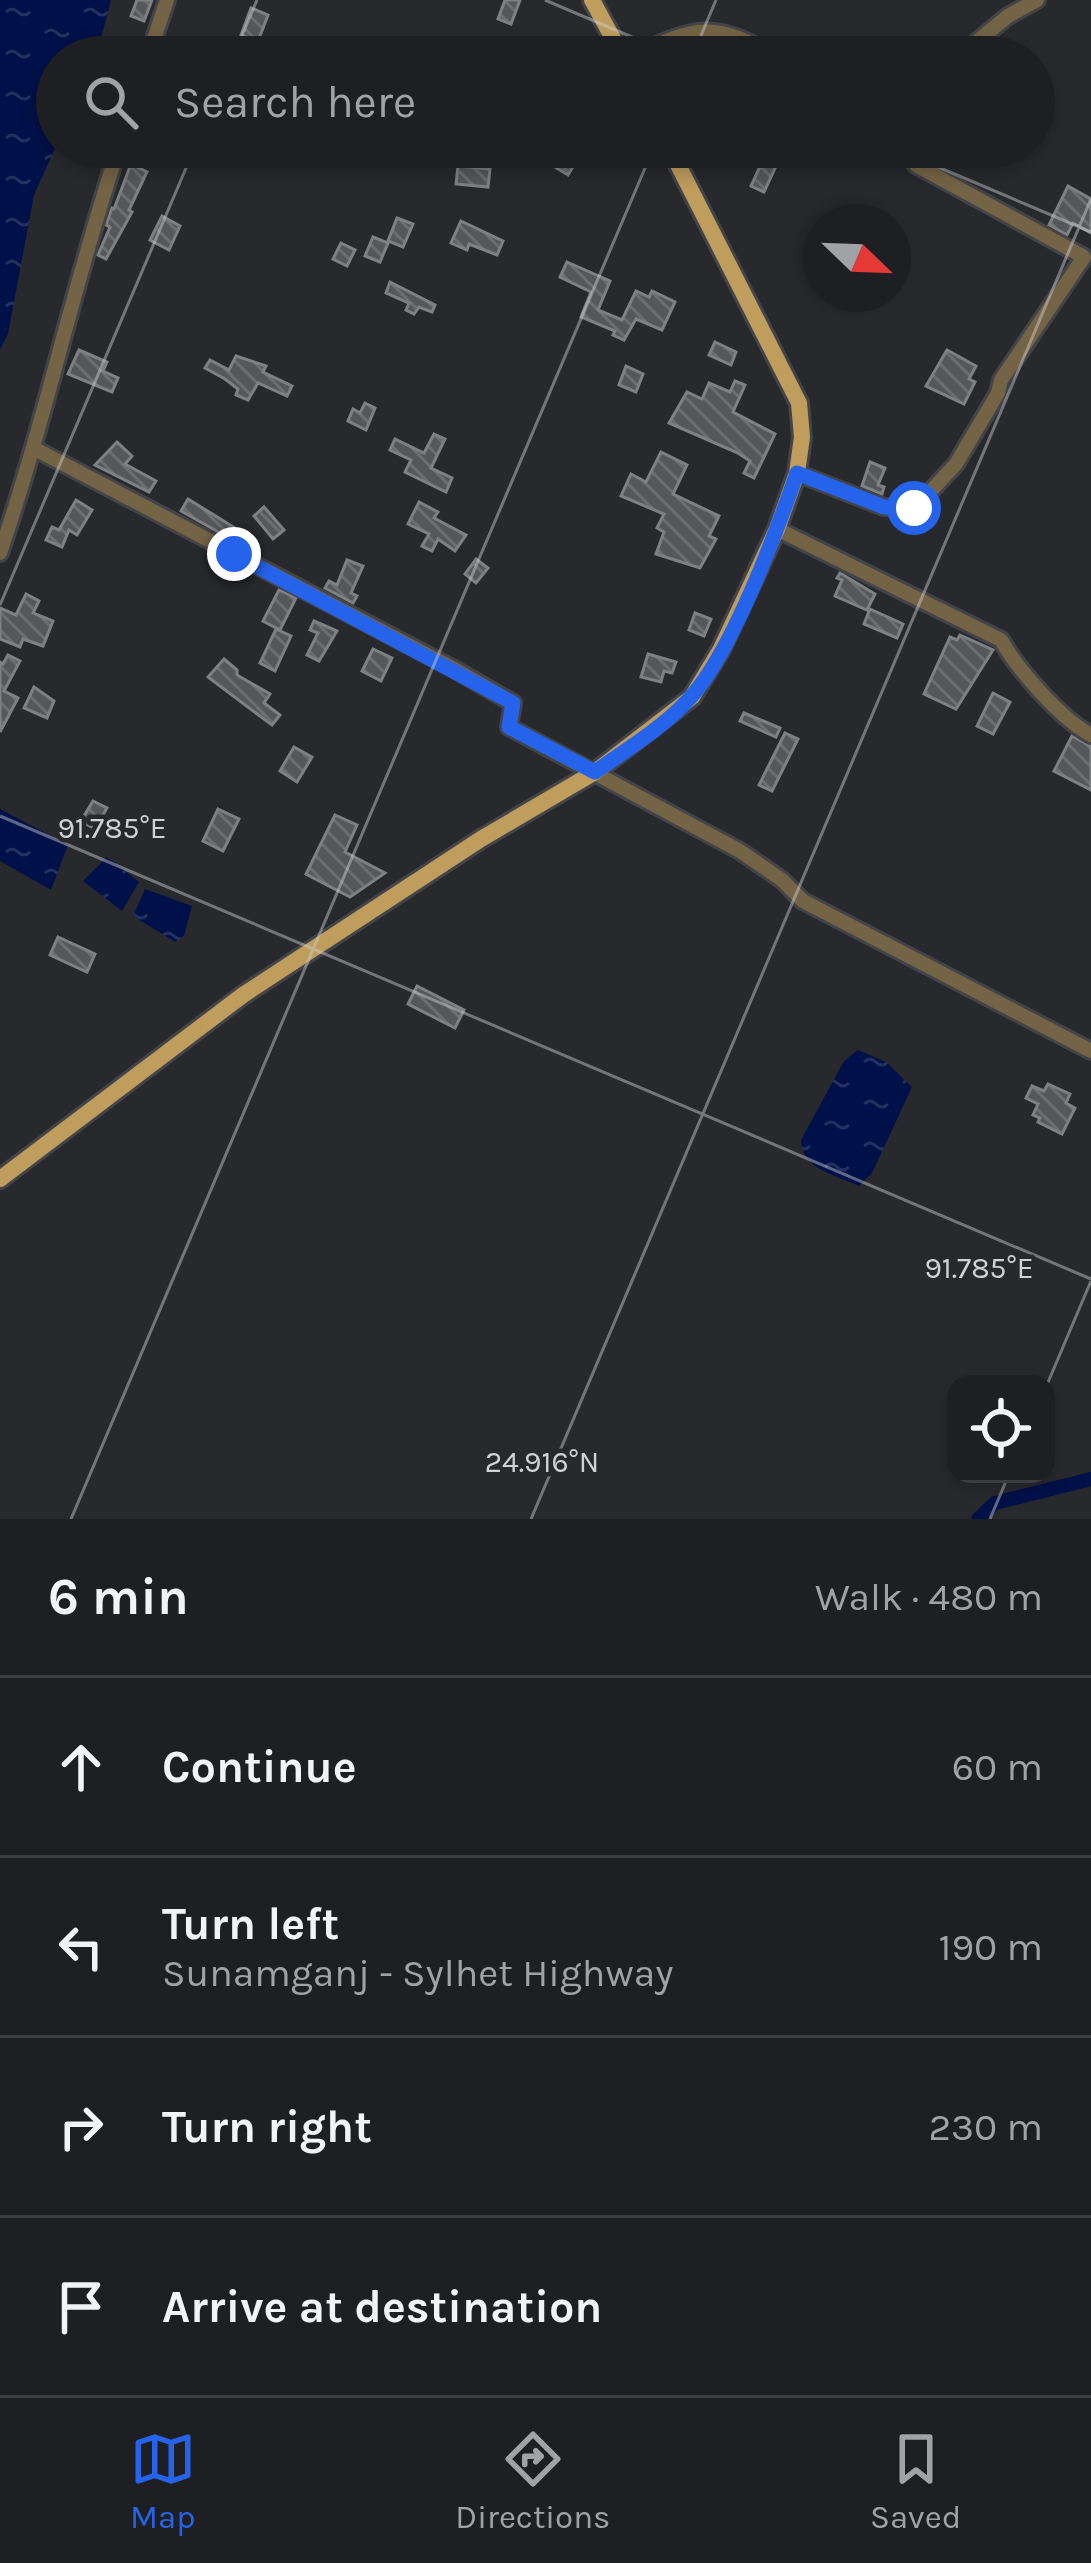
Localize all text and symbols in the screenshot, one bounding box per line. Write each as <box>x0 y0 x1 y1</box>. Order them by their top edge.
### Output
search box <box>36 36 1055 168</box>
icon: search <box>78 69 144 135</box>
text: Search here <box>174 76 416 128</box>
north arrow <box>803 204 911 312</box>
route start <box>887 481 941 535</box>
route end <box>207 527 261 581</box>
text: 91.785°E <box>57 810 167 846</box>
text: 91.785°E <box>924 1250 1034 1286</box>
map controls <box>947 1375 1055 1483</box>
button: locate <box>947 1375 1055 1483</box>
text: 24.916°N <box>485 1444 599 1480</box>
text: 6 min <box>48 1567 189 1627</box>
text: Walk · 480 m <box>815 1574 1043 1620</box>
icon: ahead <box>48 1734 114 1800</box>
text: Continue <box>162 1741 357 1793</box>
text: 60 m <box>952 1744 1043 1790</box>
text: Turn left <box>162 1898 339 1950</box>
icon: left <box>48 1914 114 1980</box>
text: 190 m <box>939 1924 1043 1970</box>
text: Sunamganj - Sylhet Highway <box>162 1950 673 1996</box>
icon: right <box>48 2094 114 2160</box>
text: Turn right <box>162 2101 372 2153</box>
text: 230 m <box>928 2104 1043 2150</box>
icon: arrive <box>48 2274 114 2340</box>
text: Arrive at destination <box>162 2281 602 2333</box>
tab: Map <box>130 2426 196 2536</box>
tab: Directions <box>455 2426 610 2536</box>
tab: Saved <box>870 2426 961 2536</box>

